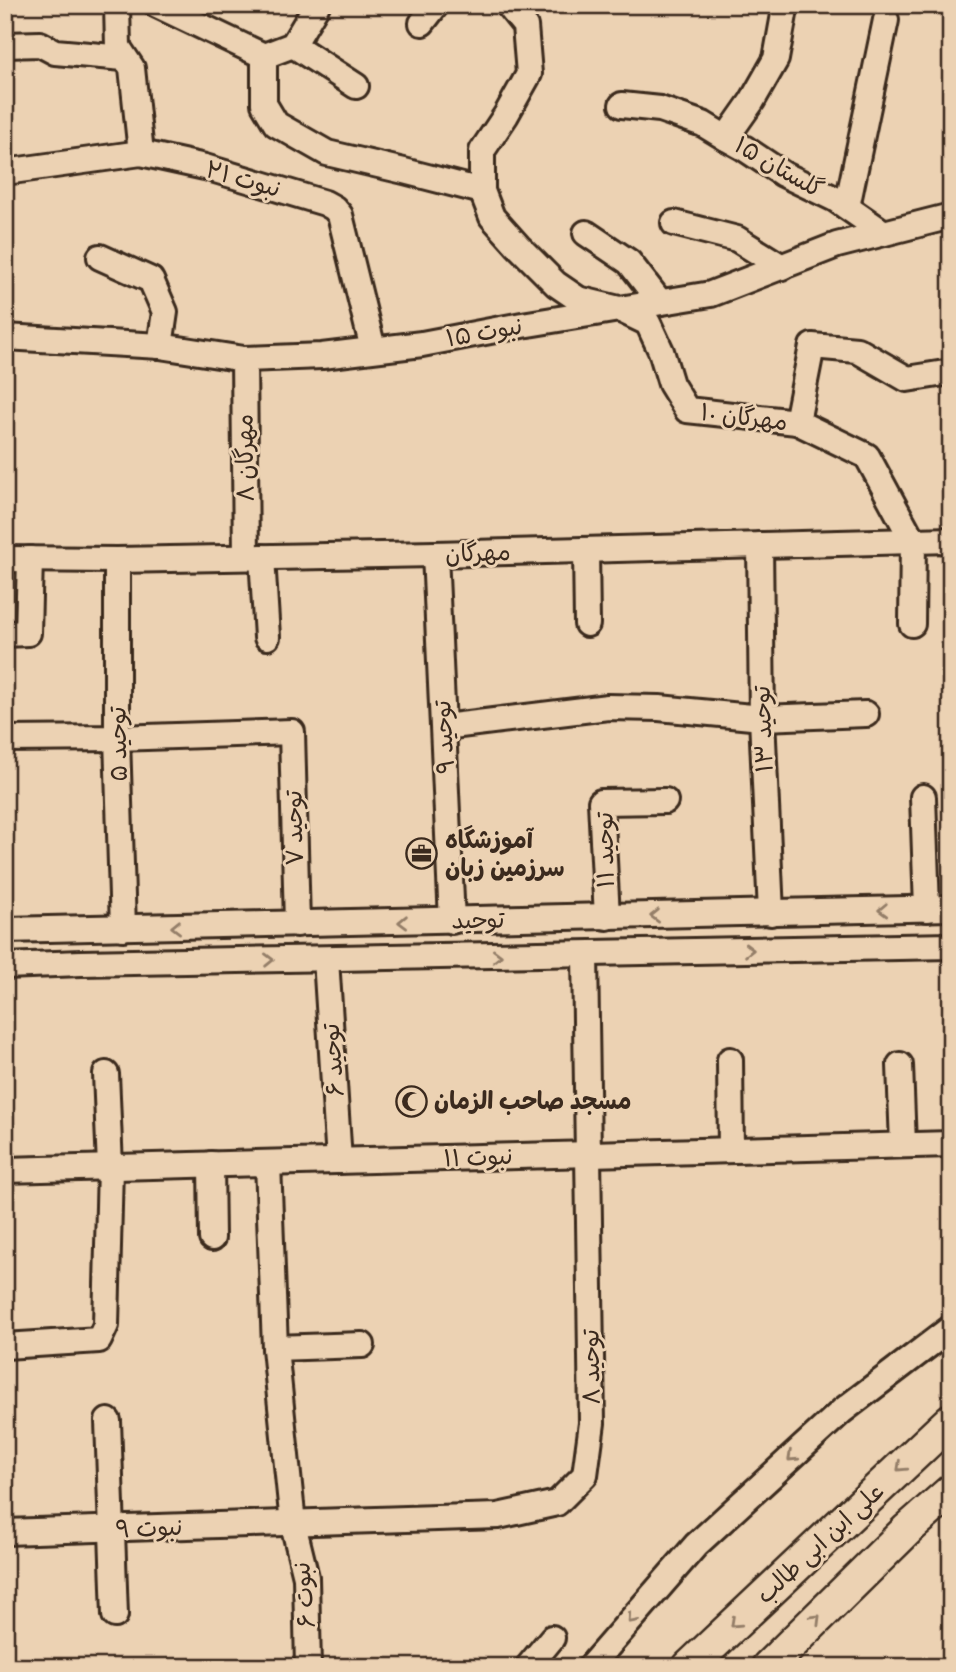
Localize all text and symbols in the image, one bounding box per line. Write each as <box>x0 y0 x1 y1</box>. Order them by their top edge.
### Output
street label: گلستان ۱۵ <box>728 130 828 207</box>
street label: نبوت ۲۱ <box>201 158 283 207</box>
street label: نبوت ۱۵ <box>444 314 525 356</box>
street label: مهرگان ۱۰ <box>698 398 789 440</box>
street label: مهرگان ۸ <box>230 414 264 502</box>
street label: مهرگان <box>445 538 511 572</box>
street label: توحید ۱۳ <box>750 684 783 773</box>
street label: توحید ۹ <box>431 698 464 774</box>
street label: توحید ۵ <box>106 705 137 782</box>
street label: توحید ۷ <box>282 789 313 866</box>
street label: توحید ۱۱ <box>593 811 624 888</box>
place label: آموزشگاه سرزمین زبان <box>445 825 565 886</box>
office icon: آموزشگاه سرزمین زبان <box>405 837 439 871</box>
one-way arrow <box>877 902 887 918</box>
one-way arrow <box>649 908 660 924</box>
street label: توحید <box>451 909 506 938</box>
one-way arrow <box>397 914 408 930</box>
one-way arrow <box>170 919 180 935</box>
one-way arrow <box>744 942 755 958</box>
one-way arrow <box>492 948 503 963</box>
one-way arrow <box>265 952 275 968</box>
street label: توحید ۶ <box>319 1021 354 1097</box>
mosque icon: مسجد صاحب الزمان <box>394 1084 428 1118</box>
place label: مسجد صاحب الزمان <box>434 1090 631 1119</box>
street label: نبوت ۱۱ <box>443 1145 513 1176</box>
street label: توحید ۸ <box>579 1328 610 1405</box>
one-way arrow <box>787 1449 800 1461</box>
one-way arrow <box>896 1458 909 1471</box>
street label: علی ابن ابی طالب <box>753 1479 892 1612</box>
street label: نبوت ۹ <box>115 1516 183 1547</box>
street label: نبوت ۶ <box>290 1560 325 1629</box>
one-way arrow <box>628 1610 640 1623</box>
one-way arrow <box>731 1614 744 1627</box>
one-way arrow <box>808 1614 821 1627</box>

